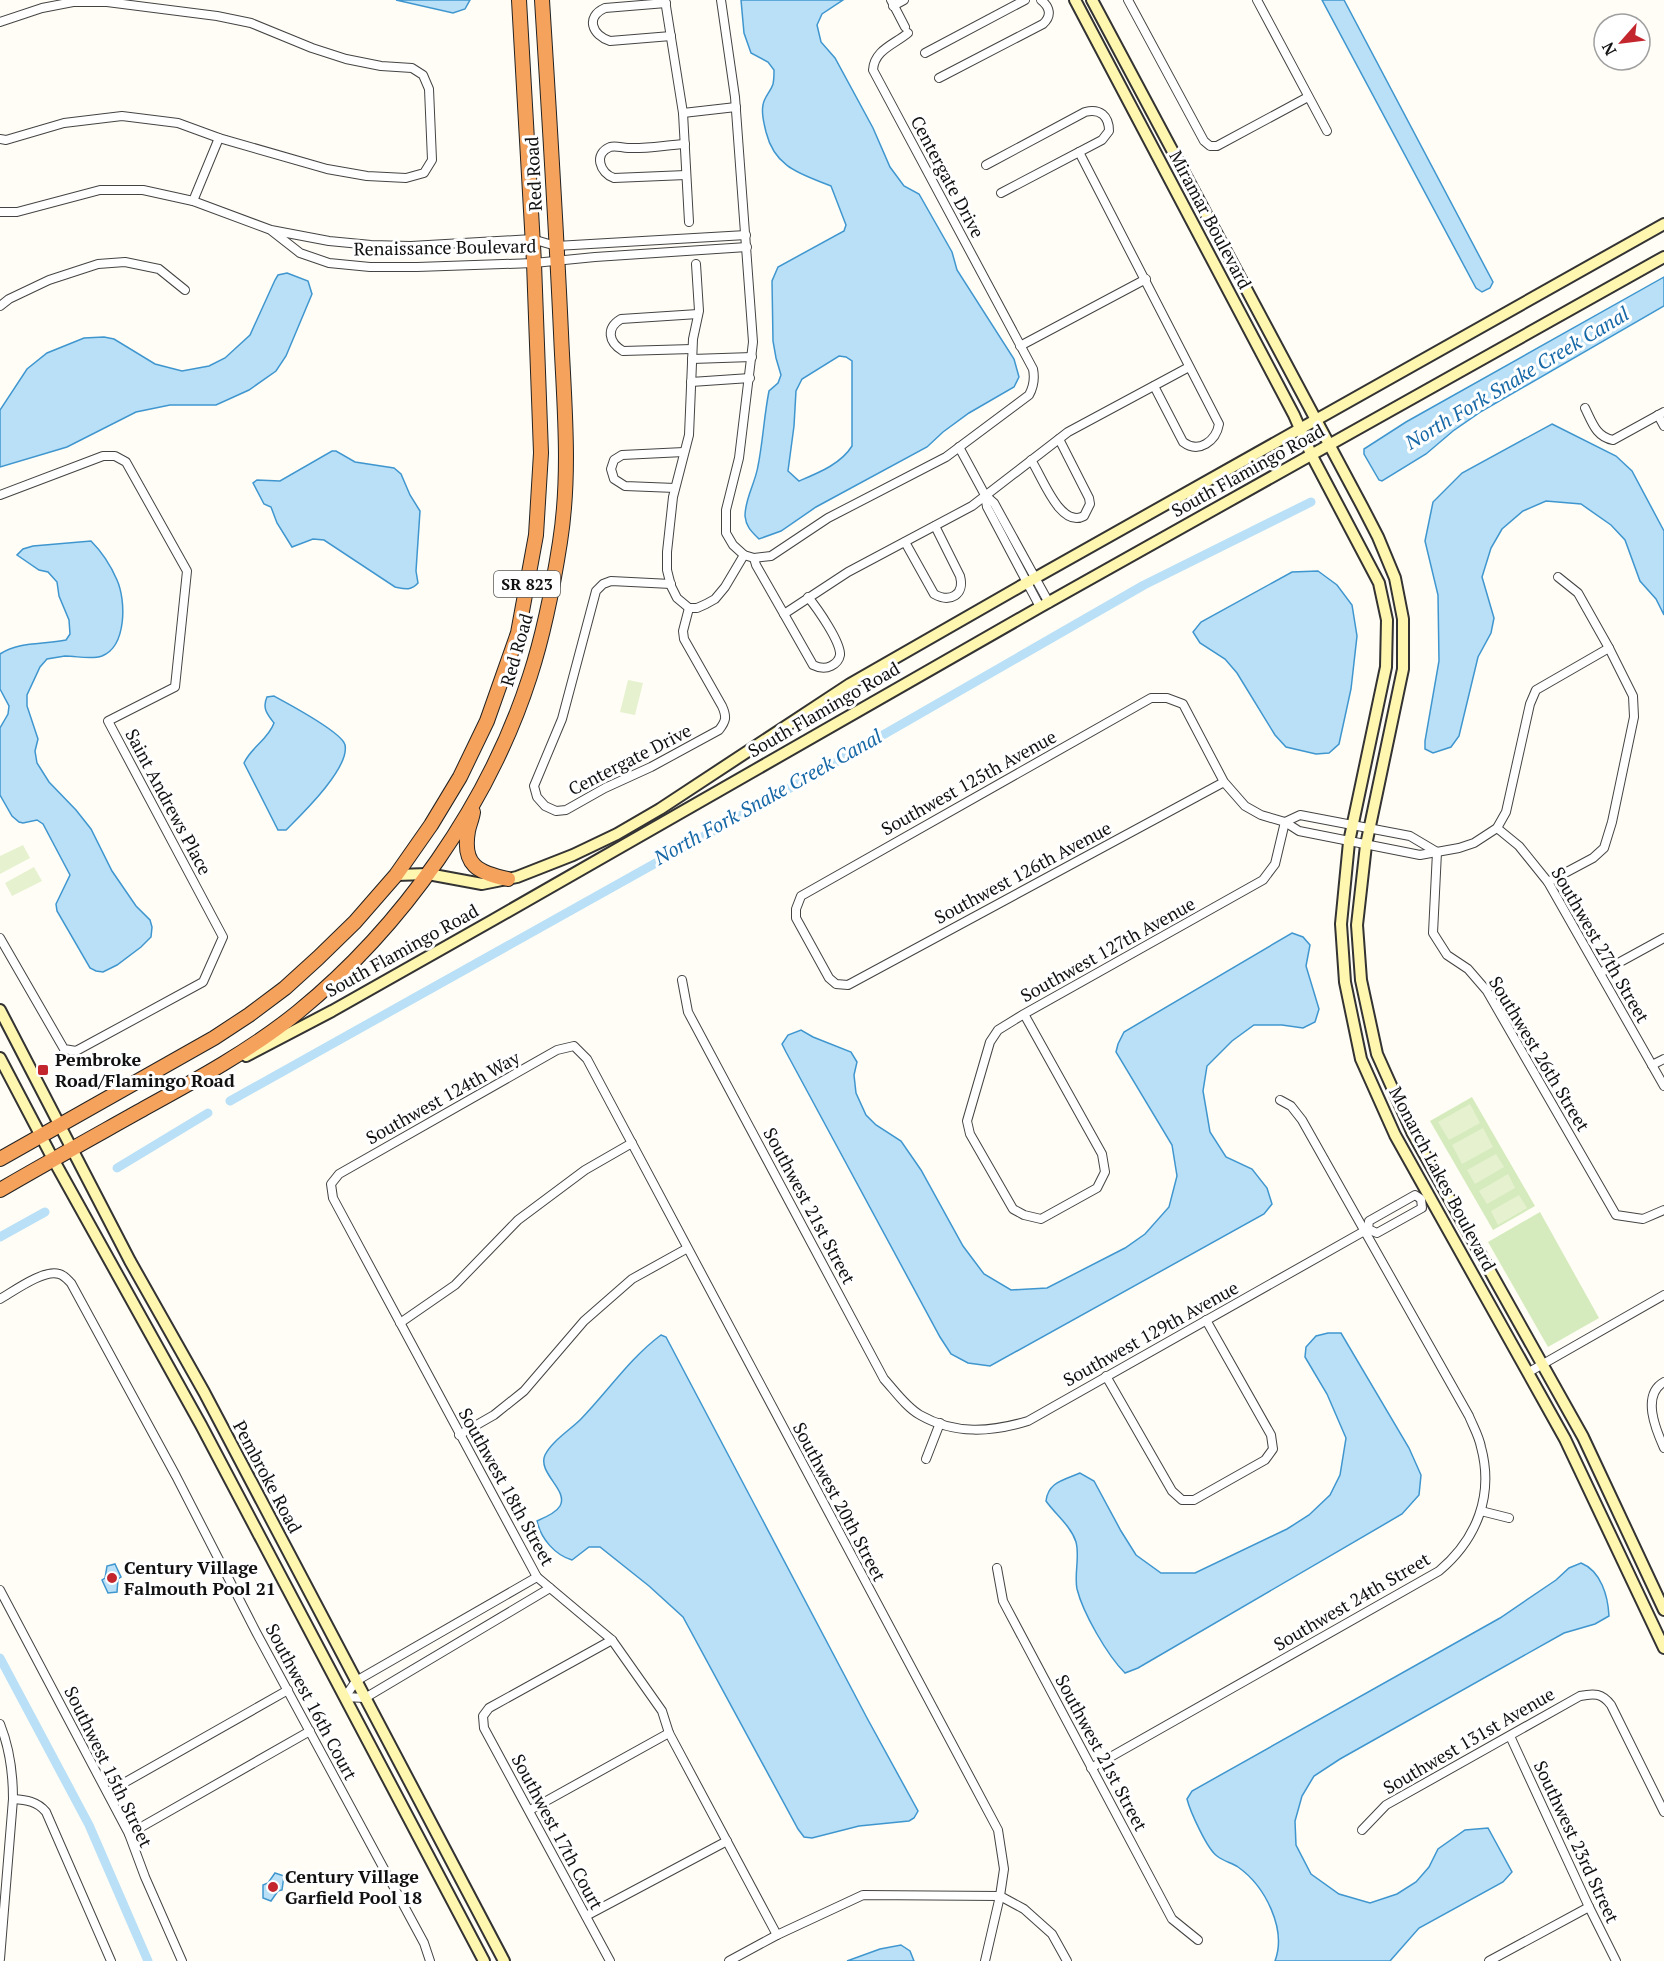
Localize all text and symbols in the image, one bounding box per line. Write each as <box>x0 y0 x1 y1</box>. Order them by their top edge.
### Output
north arrow <box>1592 12 1652 72</box>
text: N <box>1596 39 1621 60</box>
street label: Centergate Drive <box>906 111 990 242</box>
street label: Red Road <box>519 136 547 212</box>
street label: Miramar Boulevard <box>1164 146 1258 293</box>
street label: Renaissance Boulevard <box>353 233 537 261</box>
water label: North Fork Snake Creek Canal <box>1399 300 1634 456</box>
street label: South Flamingo Road <box>1167 418 1328 522</box>
road number: SR 823 <box>494 571 560 597</box>
street label: Red Road <box>494 611 538 689</box>
street label: South Flamingo Road <box>743 656 904 762</box>
street label: Centergate Drive <box>564 718 695 800</box>
water label: North Fork Snake Creek Canal <box>648 722 887 871</box>
street label: Saint Andrews Place <box>120 724 218 879</box>
street label: Southwest 125th Avenue <box>877 724 1060 840</box>
street label: Southwest 126th Avenue <box>930 815 1115 929</box>
street label: Southwest 27th Street <box>1546 862 1655 1027</box>
street label: Southwest 127th Avenue <box>1016 891 1199 1007</box>
street label: South Flamingo Road <box>321 898 482 1002</box>
street label: Southwest 26th Street <box>1484 972 1596 1136</box>
street label: Southwest 124th Way <box>361 1044 524 1149</box>
place label: Pembroke Road/Flamingo Road <box>55 1047 235 1092</box>
marker: Pembroke Road/Flamingo Road <box>36 1063 50 1077</box>
street label: Monarch Lakes Boulevard <box>1384 1082 1502 1275</box>
street label: Southwest 21st Street <box>758 1123 861 1288</box>
street label: Southwest 129th Avenue <box>1059 1275 1242 1391</box>
street label: Southwest 18th Street <box>454 1403 560 1570</box>
street label: Pembroke Road <box>228 1416 308 1537</box>
street label: Southwest 20th Street <box>788 1418 892 1585</box>
street label: Southwest 24th Street <box>1269 1546 1434 1656</box>
place label: Century Village Falmouth Pool 21 <box>124 1555 276 1600</box>
marker: Century Village Falmouth Pool 21 <box>105 1571 119 1585</box>
street label: Southwest 16th Court <box>260 1619 363 1784</box>
street label: Southwest 21st Street <box>1050 1670 1153 1835</box>
street label: Southwest 131st Avenue <box>1378 1681 1559 1799</box>
street label: Southwest 15th Street <box>59 1682 159 1852</box>
street label: Southwest 17th Court <box>507 1750 609 1914</box>
street label: Southwest 23rd Street <box>1529 1757 1625 1927</box>
place label: Century Village Garfield Pool 18 <box>285 1864 422 1909</box>
marker: Century Village Garfield Pool 18 <box>266 1880 280 1894</box>

